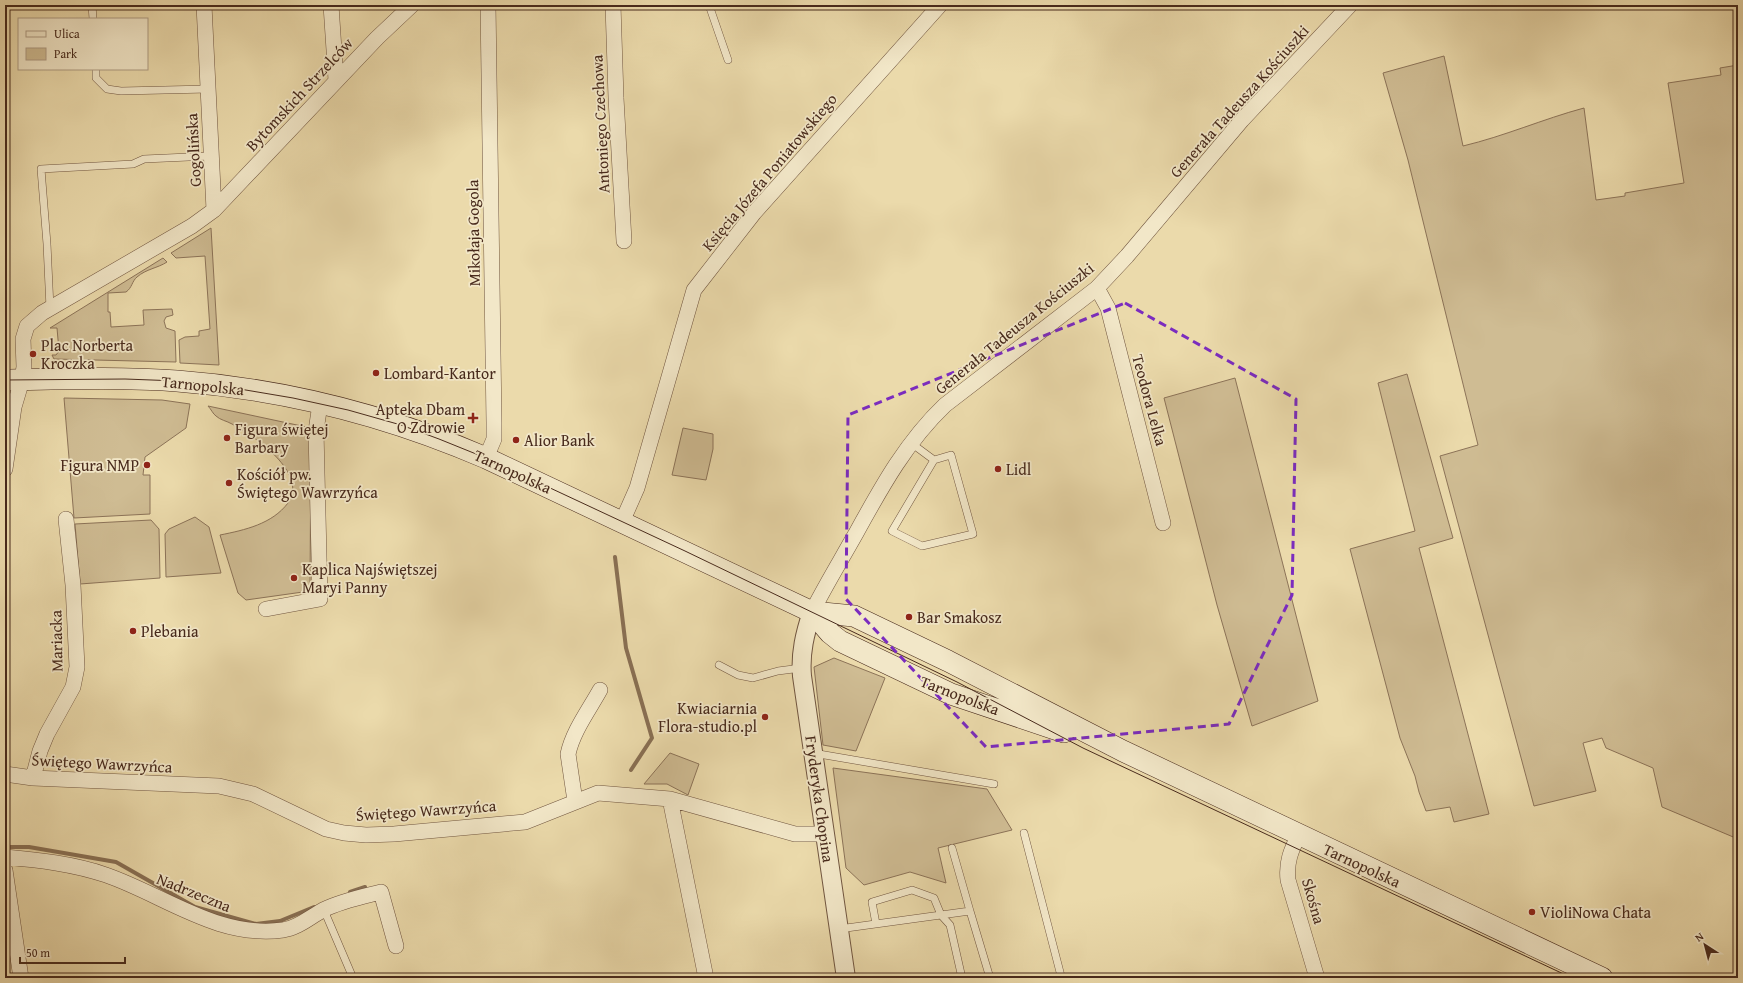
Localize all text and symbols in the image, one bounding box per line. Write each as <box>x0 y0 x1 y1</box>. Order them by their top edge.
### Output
legend <box>18 18 148 70</box>
street label: Generała Tadeusza Kościuszki <box>1164 19 1315 183</box>
text: Ulica <box>54 25 80 42</box>
street label: Bytomskich Strzelców <box>240 31 359 156</box>
text: Park <box>54 45 78 62</box>
street label: Antoniego Czechowa <box>584 54 616 194</box>
street label: Księcia Józefa Poniatowskiego <box>696 88 842 256</box>
street label: Gogolińska <box>179 112 207 187</box>
street label: Mikołaja Gogola <box>460 179 486 287</box>
street label: Generała Tadeusza Kościuszki <box>929 256 1099 400</box>
place label: Plac Norberta Kroczka <box>41 333 134 375</box>
marker: Plac Norberta Kroczka <box>28 349 38 359</box>
street label: Teodora Lelka <box>1126 352 1174 449</box>
place label: Lombard-Kantor <box>384 361 496 385</box>
marker: Lombard-Kantor <box>371 368 381 378</box>
street label: Tarnopolska <box>160 369 246 401</box>
place label: Apteka Dbam O Zdrowie <box>376 397 465 439</box>
marker: Apteka Dbam O Zdrowie <box>468 413 478 423</box>
place label: Figura świętej Barbary <box>235 417 329 459</box>
place label: Alior Bank <box>524 428 596 452</box>
marker: Figura świętej Barbary <box>222 433 232 443</box>
marker: Alior Bank <box>511 435 521 445</box>
street label: Tarnopolska <box>470 443 556 500</box>
place label: Figura NMP <box>60 453 139 477</box>
place label: Lidl <box>1006 457 1032 481</box>
marker: Figura NMP <box>142 460 152 470</box>
place label: Kościół pw. Świętego Wawrzyńca <box>237 462 378 504</box>
marker: Lidl <box>993 464 1003 474</box>
marker: Kościół pw. Świętego Wawrzyńca <box>224 478 234 488</box>
place label: Kaplica Najświętszej Maryi Panny <box>302 557 438 599</box>
marker: Kaplica Najświętszej Maryi Panny <box>289 573 299 583</box>
place label: Bar Smakosz <box>917 605 1002 629</box>
street label: Mariacka <box>43 609 69 672</box>
marker: Bar Smakosz <box>904 612 914 622</box>
place label: Plebania <box>141 619 199 643</box>
marker: Plebania <box>128 626 138 636</box>
street label: Tarnopolska <box>917 669 1003 721</box>
place label: Kwiaciarnia Flora-studio.pl <box>658 696 758 738</box>
marker: Kwiaciarnia Flora-studio.pl <box>760 712 770 722</box>
street label: Fryderyka Chopina <box>799 734 841 864</box>
street label: Świętego Wawrzyńca <box>31 747 173 779</box>
street label: Świętego Wawrzyńca <box>355 793 498 827</box>
street label: Tarnopolska <box>1319 837 1405 894</box>
street label: Nadrzeczna <box>153 866 235 918</box>
street label: Skośna <box>1296 875 1332 927</box>
place label: VioliNowa Chata <box>1540 900 1652 924</box>
marker: VioliNowa Chata <box>1527 907 1537 917</box>
north arrow <box>1685 925 1725 965</box>
text: N <box>1691 928 1707 946</box>
scale bar <box>20 939 125 965</box>
text: 50 m <box>26 944 50 961</box>

